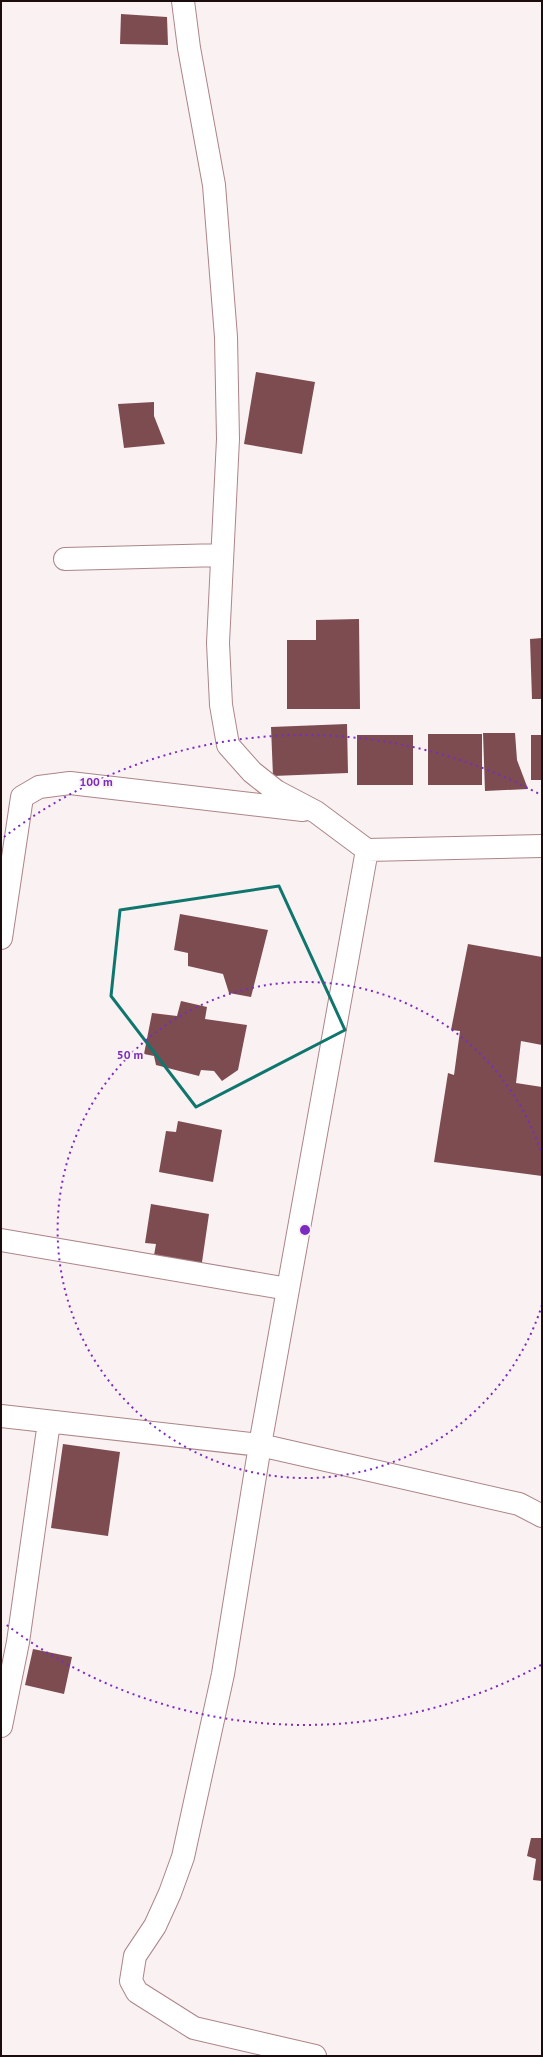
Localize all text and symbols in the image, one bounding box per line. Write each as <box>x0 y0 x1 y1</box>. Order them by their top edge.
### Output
text: 100 m <box>79 774 113 789</box>
text: 50 m <box>117 1047 143 1062</box>
centre of rings <box>298 1223 312 1237</box>

